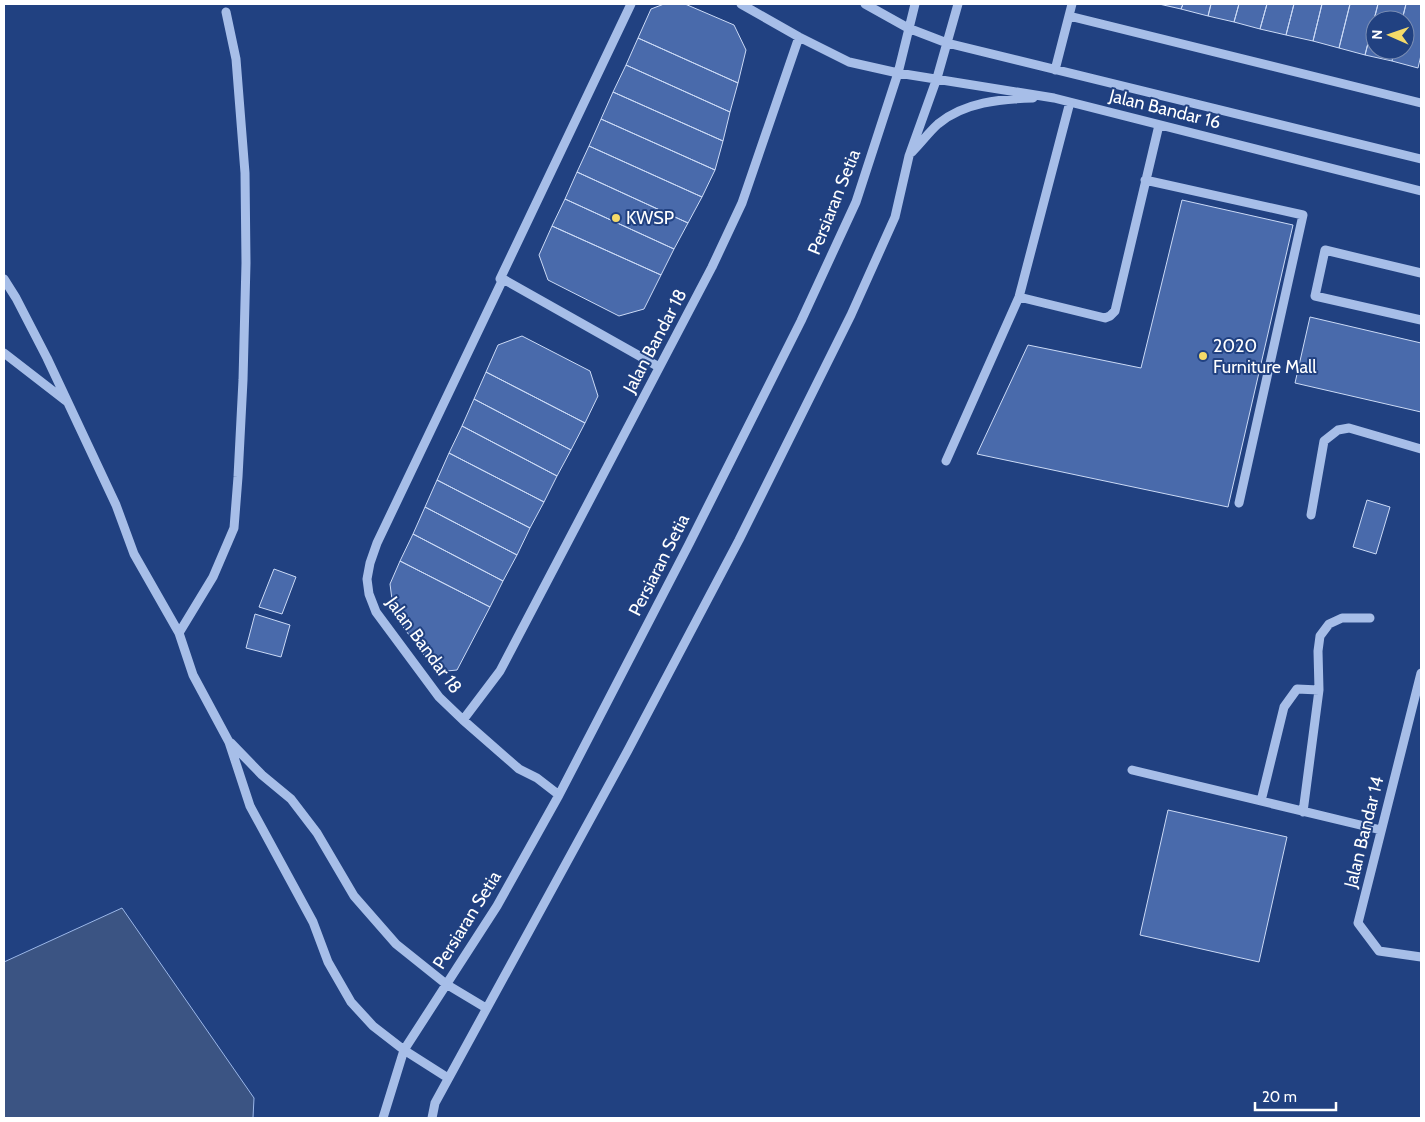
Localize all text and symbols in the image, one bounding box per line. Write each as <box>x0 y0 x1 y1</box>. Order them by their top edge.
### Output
north arrow <box>1365 10 1415 60</box>
text: N <box>1368 29 1386 40</box>
street label: Jalan Bandar 16 <box>1106 84 1223 133</box>
street label: Persiaran Setia <box>803 146 865 258</box>
place label: KWSP <box>626 207 674 229</box>
marker: KWSP <box>610 212 622 224</box>
street label: Jalan Bandar 18 <box>618 285 692 398</box>
place label: 2020 Furniture Mall <box>1213 335 1317 378</box>
marker: 2020 Furniture Mall <box>1197 350 1209 362</box>
street label: Persiaran Setia <box>624 510 694 620</box>
street label: Jalan Bandar 18 <box>381 591 467 698</box>
street label: Jalan Bandar 14 <box>1339 774 1388 891</box>
street label: Persiaran Setia <box>428 867 506 973</box>
scale bar <box>1255 1080 1336 1112</box>
text: 20 m <box>1262 1088 1297 1106</box>

